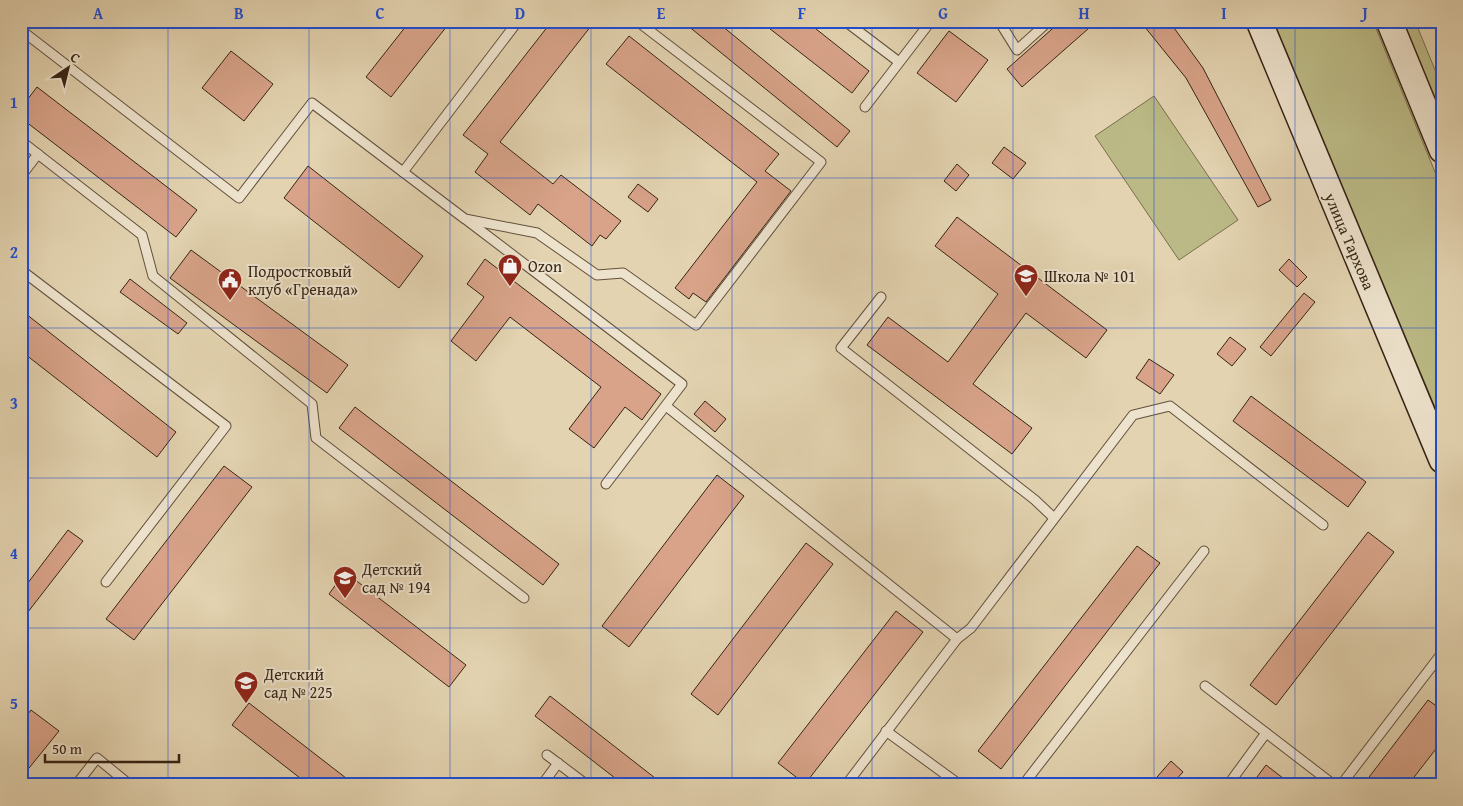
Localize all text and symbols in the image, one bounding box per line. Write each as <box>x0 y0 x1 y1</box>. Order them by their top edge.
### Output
text: A <box>93 1 104 25</box>
text: B <box>234 1 244 25</box>
text: C <box>375 1 385 25</box>
text: D <box>515 1 525 25</box>
text: E <box>657 1 666 25</box>
text: F <box>798 1 806 25</box>
text: G <box>938 1 948 25</box>
text: H <box>1078 1 1090 25</box>
text: I <box>1221 1 1227 25</box>
text: J <box>1359 1 1368 25</box>
north arrow <box>42 42 92 92</box>
text: С <box>66 47 85 68</box>
text: 1 <box>10 90 18 114</box>
street label: улица Тархова <box>1318 188 1381 294</box>
text: 2 <box>10 240 18 264</box>
shop icon: Ozon <box>497 253 523 287</box>
place label: Ozon <box>528 254 562 278</box>
place label: Подростковый клуб «Гренада» <box>248 259 358 301</box>
school or university icon: Школа № 101 <box>1013 263 1039 297</box>
place label: Школа № 101 <box>1044 264 1136 288</box>
public building icon: Подростковый клуб «Гренада» <box>217 267 243 301</box>
text: 3 <box>10 391 18 415</box>
text: 4 <box>10 541 18 565</box>
place label: Детский сад № 194 <box>361 557 431 599</box>
school or university icon: Детский сад № 194 <box>332 565 358 599</box>
place label: Детский сад № 225 <box>263 662 333 704</box>
school or university icon: Детский сад № 225 <box>233 670 259 704</box>
text: 5 <box>10 691 18 715</box>
scale bar <box>45 731 179 763</box>
text: 50 m <box>52 738 83 759</box>

